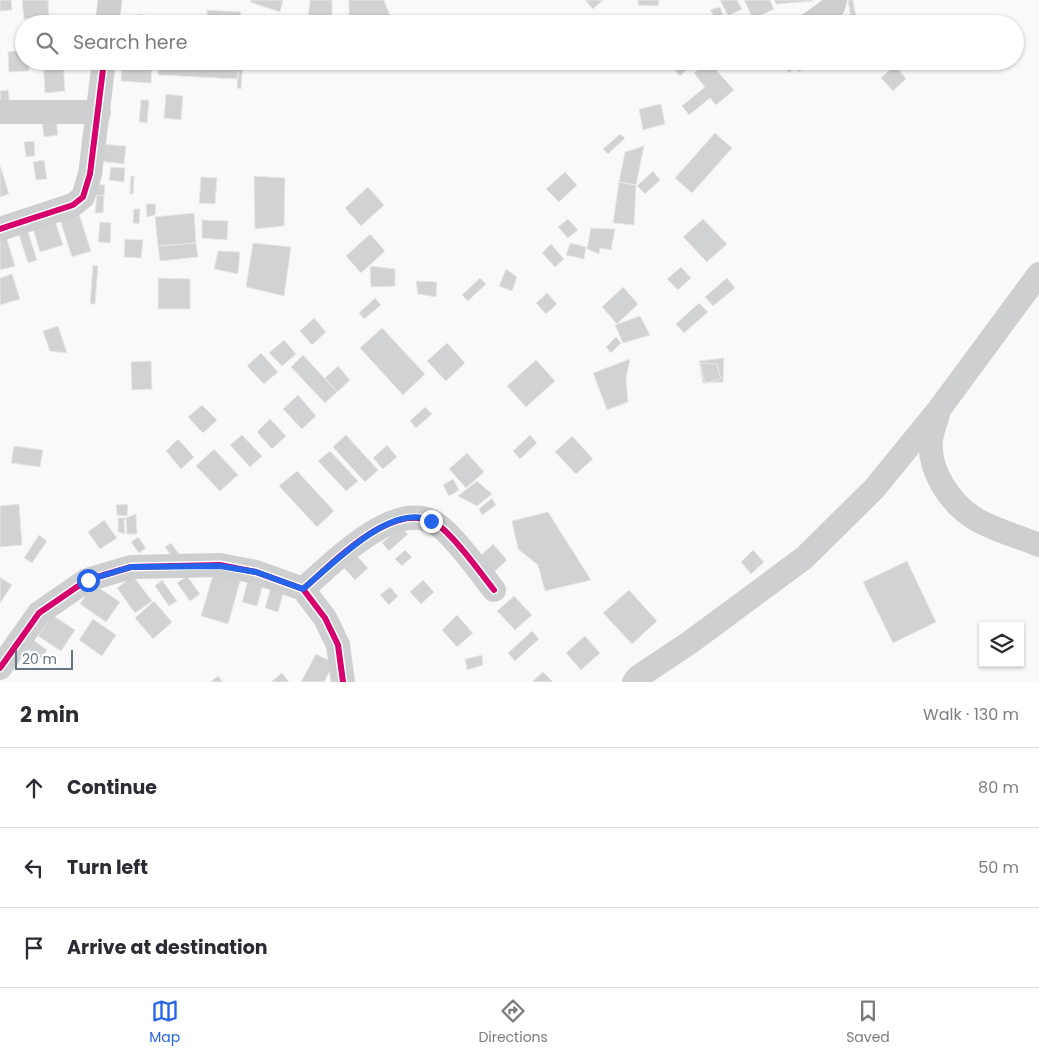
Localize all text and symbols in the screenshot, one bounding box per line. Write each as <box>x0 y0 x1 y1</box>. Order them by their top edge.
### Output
search box <box>15 15 1024 70</box>
icon: search <box>33 29 61 57</box>
text: Search here <box>73 29 187 56</box>
route end <box>420 510 443 533</box>
route start <box>77 569 100 592</box>
map controls <box>979 622 1024 667</box>
button: layers <box>979 622 1024 667</box>
scale bar <box>15 647 72 670</box>
text: 20 m <box>22 649 57 669</box>
text: 2 min <box>20 700 79 729</box>
text: Walk · 130 m <box>923 703 1019 726</box>
icon: ahead <box>20 774 48 802</box>
text: Continue <box>67 774 157 801</box>
text: 80 m <box>978 776 1019 799</box>
icon: left <box>20 854 48 882</box>
text: Turn left <box>67 854 148 881</box>
text: 50 m <box>978 856 1019 879</box>
icon: arrive <box>20 934 48 962</box>
text: Arrive at destination <box>67 934 268 961</box>
tab: Map <box>149 997 180 1048</box>
tab: Directions <box>478 997 548 1048</box>
tab: Saved <box>846 997 890 1048</box>

